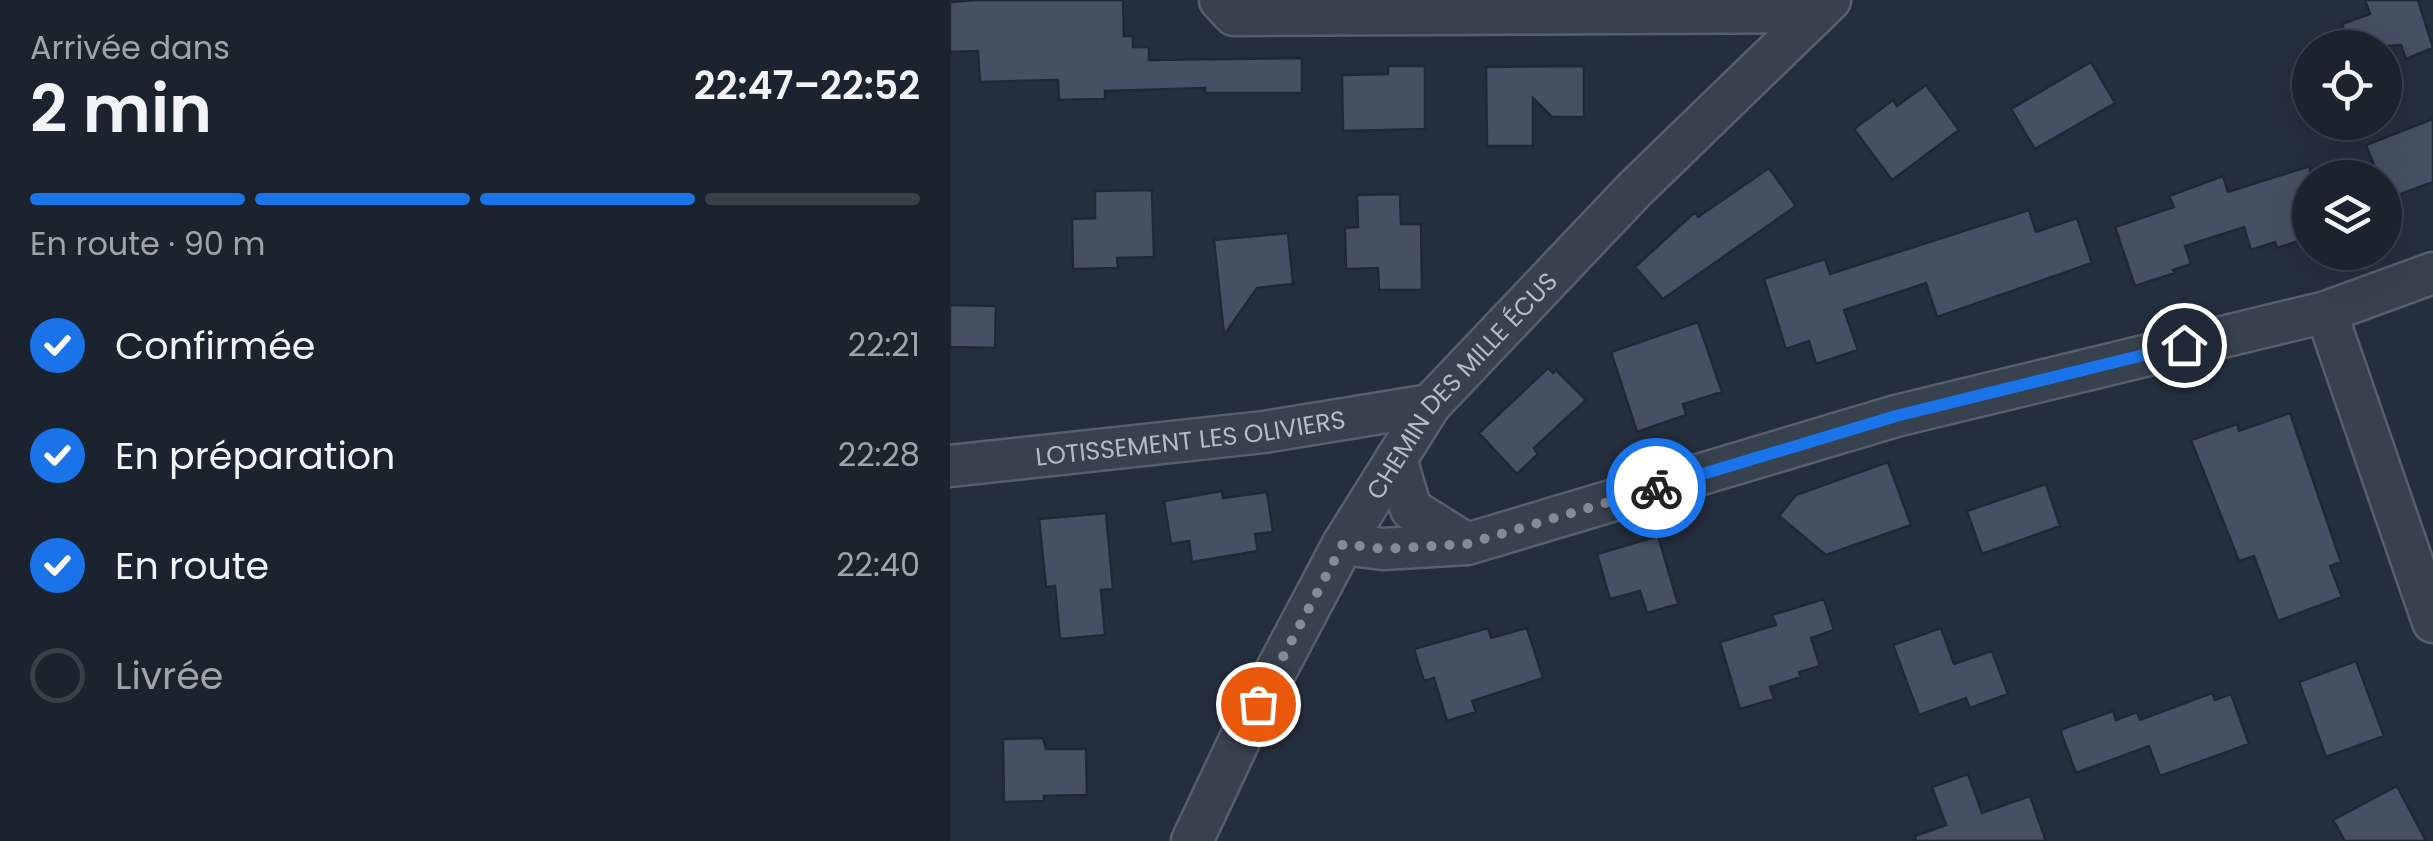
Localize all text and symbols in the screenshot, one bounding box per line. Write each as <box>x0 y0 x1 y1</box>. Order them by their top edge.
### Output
text: Arrivée dans <box>30 25 230 70</box>
map controls <box>2292 30 2402 270</box>
button: locate <box>2292 30 2402 140</box>
text: 22:47–22:52 <box>694 59 920 112</box>
text: 2 min <box>30 64 212 155</box>
button: layers <box>2292 160 2402 270</box>
text: En route · 90 m <box>30 221 265 266</box>
street label: CHEMIN DES MILLE ÉCUS <box>1358 264 1565 506</box>
pin <box>2142 303 2227 388</box>
icon: check <box>30 318 85 373</box>
icon: home <box>2157 318 2212 373</box>
text: Confirmée <box>115 319 315 372</box>
text: 22:21 <box>848 322 920 367</box>
street label: LOTISSEMENT LES OLIVIERS <box>1034 402 1348 475</box>
icon: check <box>30 428 85 483</box>
text: En préparation <box>115 429 395 482</box>
text: 22:28 <box>838 432 920 477</box>
courier <box>1606 438 1706 538</box>
icon: bike <box>1629 461 1684 516</box>
icon: check <box>30 538 85 593</box>
text: En route <box>115 539 269 592</box>
text: 22:40 <box>836 542 920 587</box>
text: Livrée <box>115 649 223 702</box>
pin <box>1216 662 1301 747</box>
icon: bag <box>1231 677 1286 732</box>

